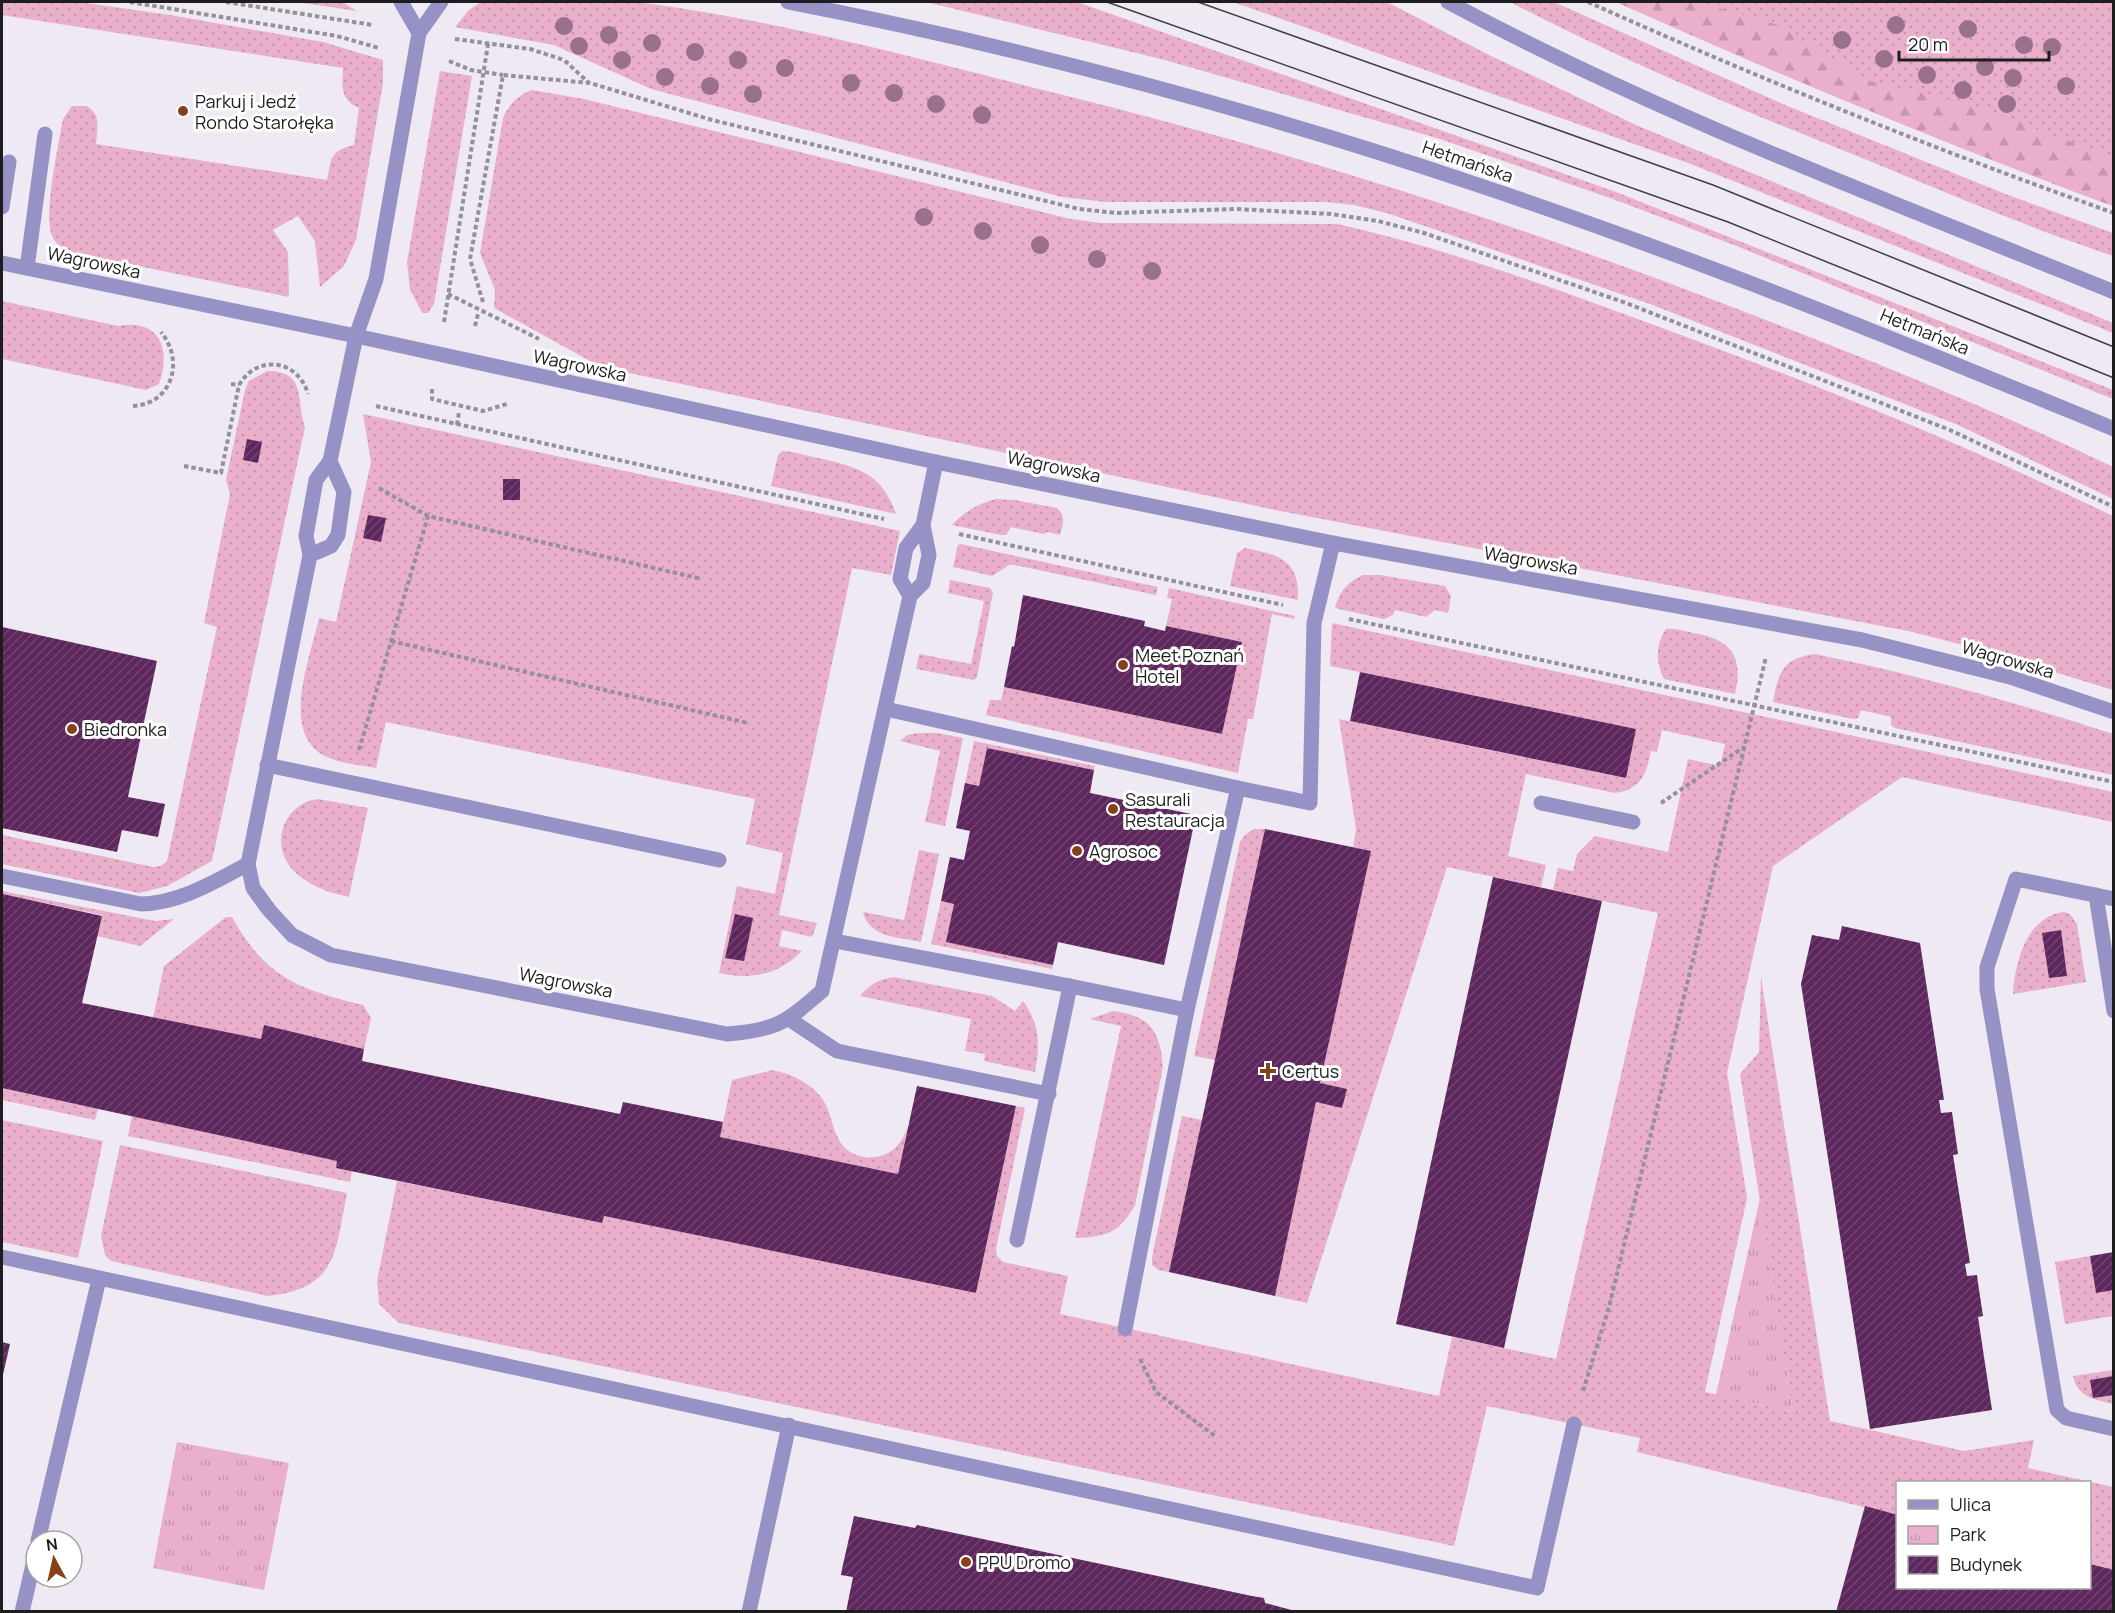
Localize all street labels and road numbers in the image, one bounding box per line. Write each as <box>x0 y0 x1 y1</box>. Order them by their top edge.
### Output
street label: Hetmańska <box>1419 134 1517 188</box>
street label: Wagrowska <box>45 240 143 284</box>
street label: Hetmańska <box>1877 302 1973 360</box>
street label: Wagrowska <box>531 343 629 387</box>
street label: Wagrowska <box>1005 444 1103 488</box>
street label: Wagrowska <box>1482 540 1580 580</box>
street label: Wagrowska <box>1959 634 2057 684</box>
street label: Wagrowska <box>517 961 615 1003</box>

